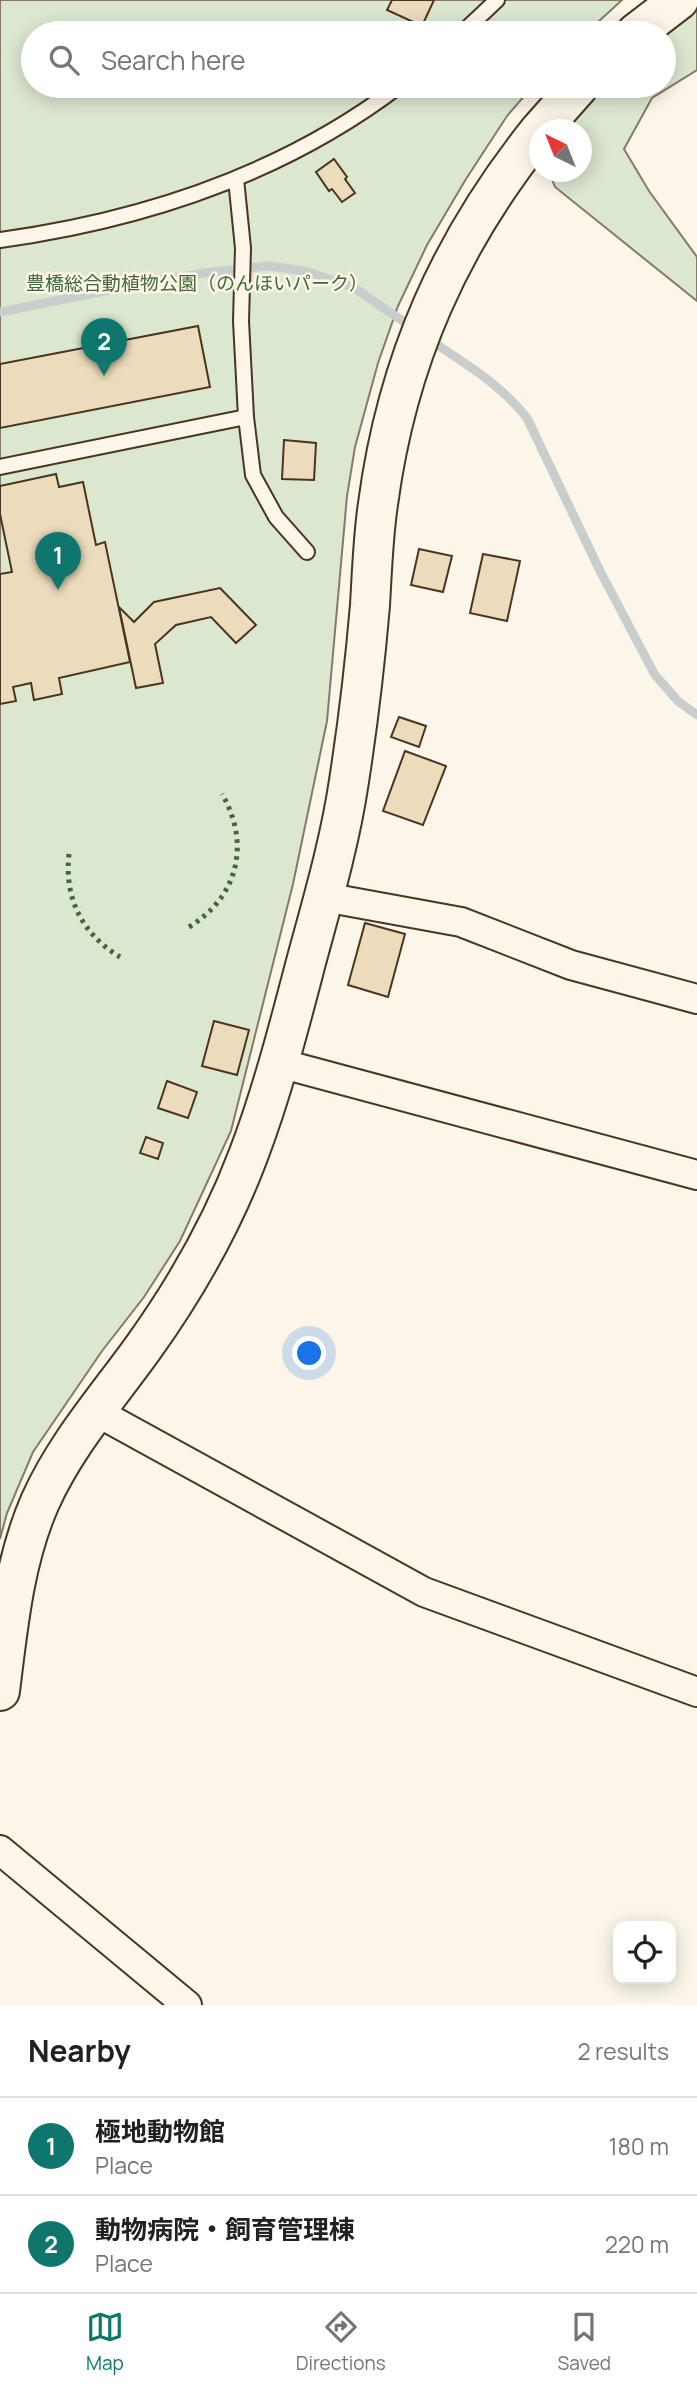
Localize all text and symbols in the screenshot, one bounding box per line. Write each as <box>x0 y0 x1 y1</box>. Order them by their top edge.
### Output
search box <box>21 21 676 98</box>
icon: search <box>45 41 83 79</box>
text: Search here <box>101 42 246 78</box>
north arrow <box>529 119 592 182</box>
park label: 豊橋総合動植物公園（のんほいパーク） <box>26 270 368 296</box>
pin: 2 <box>81 318 127 376</box>
pin: 1 <box>35 532 81 590</box>
your location <box>292 1336 326 1370</box>
map controls <box>613 1921 676 1984</box>
button: locate <box>613 1921 676 1984</box>
text: Nearby <box>28 2030 131 2071</box>
text: 2 results <box>577 2035 669 2067</box>
text: 極地動物館 <box>95 2113 225 2149</box>
text: 1 <box>46 2130 56 2162</box>
text: 180 m <box>609 2130 669 2162</box>
text: Place <box>95 2149 153 2181</box>
text: 動物病院・飼育管理棟 <box>95 2211 355 2247</box>
text: 2 <box>44 2228 58 2260</box>
text: 220 m <box>605 2228 669 2260</box>
text: Place <box>95 2247 153 2279</box>
tab: Map <box>86 2308 124 2376</box>
tab: Directions <box>296 2308 386 2376</box>
tab: Saved <box>558 2308 611 2376</box>

